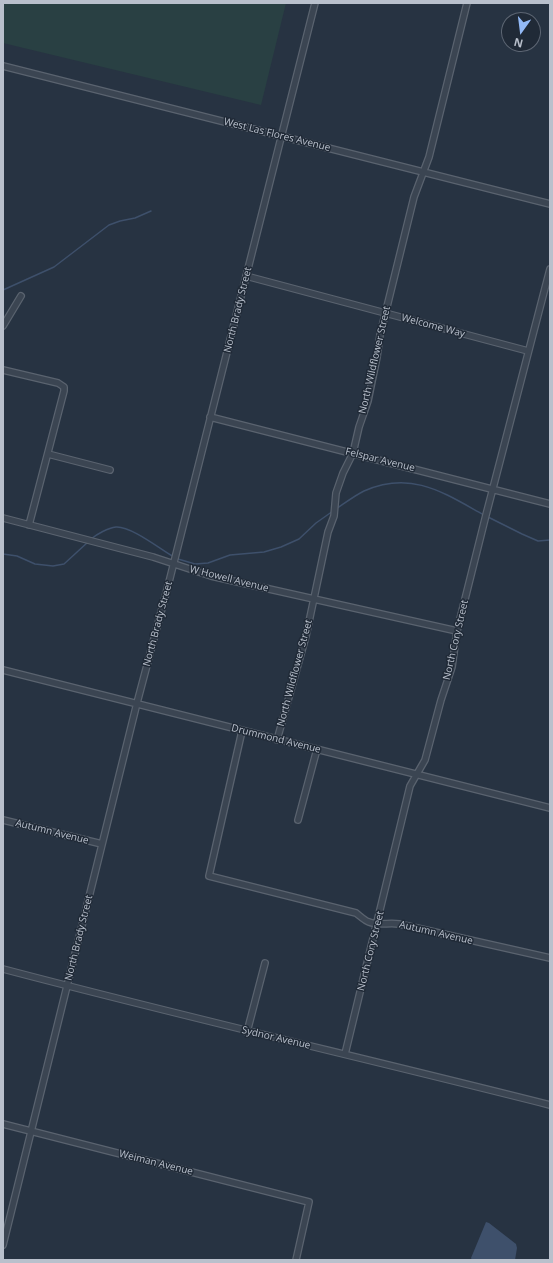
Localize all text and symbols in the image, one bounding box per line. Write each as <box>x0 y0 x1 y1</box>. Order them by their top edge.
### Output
north arrow <box>501 12 541 52</box>
text: N <box>512 35 524 52</box>
street label: West Las Flores Avenue <box>222 116 332 154</box>
street label: North Brady Street <box>222 266 254 354</box>
street label: North Wildflower Street <box>357 305 393 415</box>
street label: Welcome Way <box>400 312 466 340</box>
street label: Felspar Avenue <box>344 446 416 474</box>
street label: W Howell Avenue <box>188 563 270 595</box>
street label: North Brady Street <box>141 580 175 668</box>
street label: North Cory Street <box>441 599 471 681</box>
street label: North Wildflower Street <box>275 618 315 728</box>
street label: Drummond Avenue <box>230 722 322 756</box>
street label: Autumn Avenue <box>14 817 90 847</box>
street label: North Brady Street <box>63 894 95 982</box>
street label: North Cory Street <box>355 910 387 992</box>
street label: Autumn Avenue <box>398 919 474 947</box>
street label: Sydnor Avenue <box>240 1024 312 1052</box>
street label: Weiman Avenue <box>118 1148 194 1178</box>

